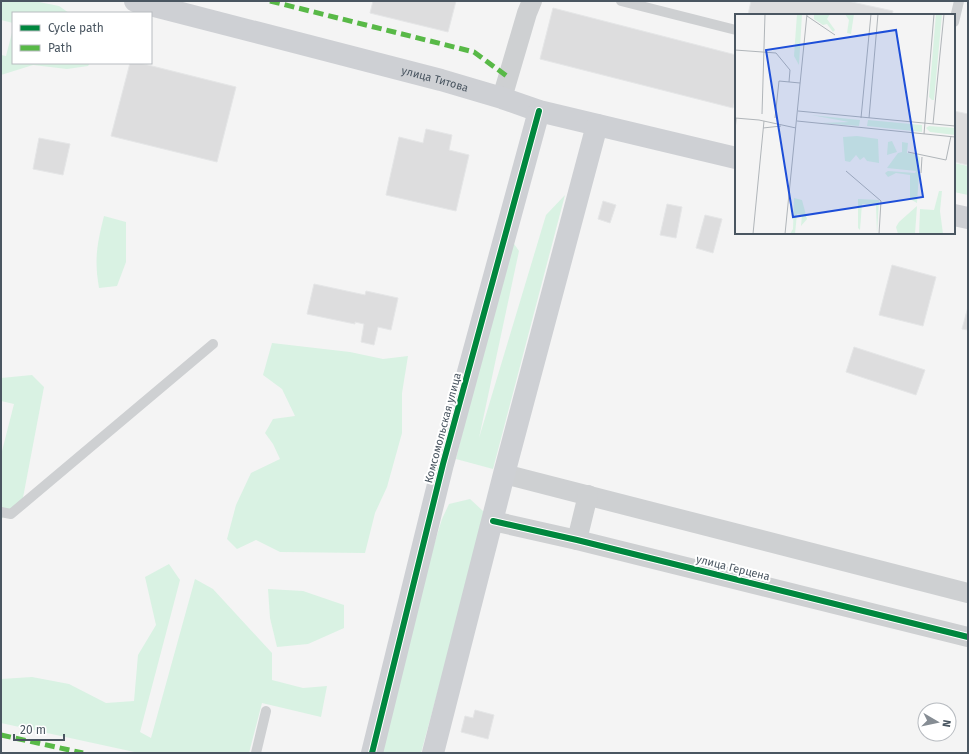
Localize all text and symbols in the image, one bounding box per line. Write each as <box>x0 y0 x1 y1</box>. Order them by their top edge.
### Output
legend <box>12 12 152 64</box>
inset map <box>735 14 955 234</box>
text: Cycle path <box>48 21 104 35</box>
text: Path <box>48 41 72 55</box>
street label: улица Титова <box>400 64 470 94</box>
street label: Комсомольская улица <box>422 371 464 485</box>
street label: улица Герцена <box>695 553 771 583</box>
north arrow <box>917 702 957 742</box>
scale bar <box>14 716 64 742</box>
text: N <box>939 719 953 728</box>
text: 20 m <box>20 723 46 737</box>

